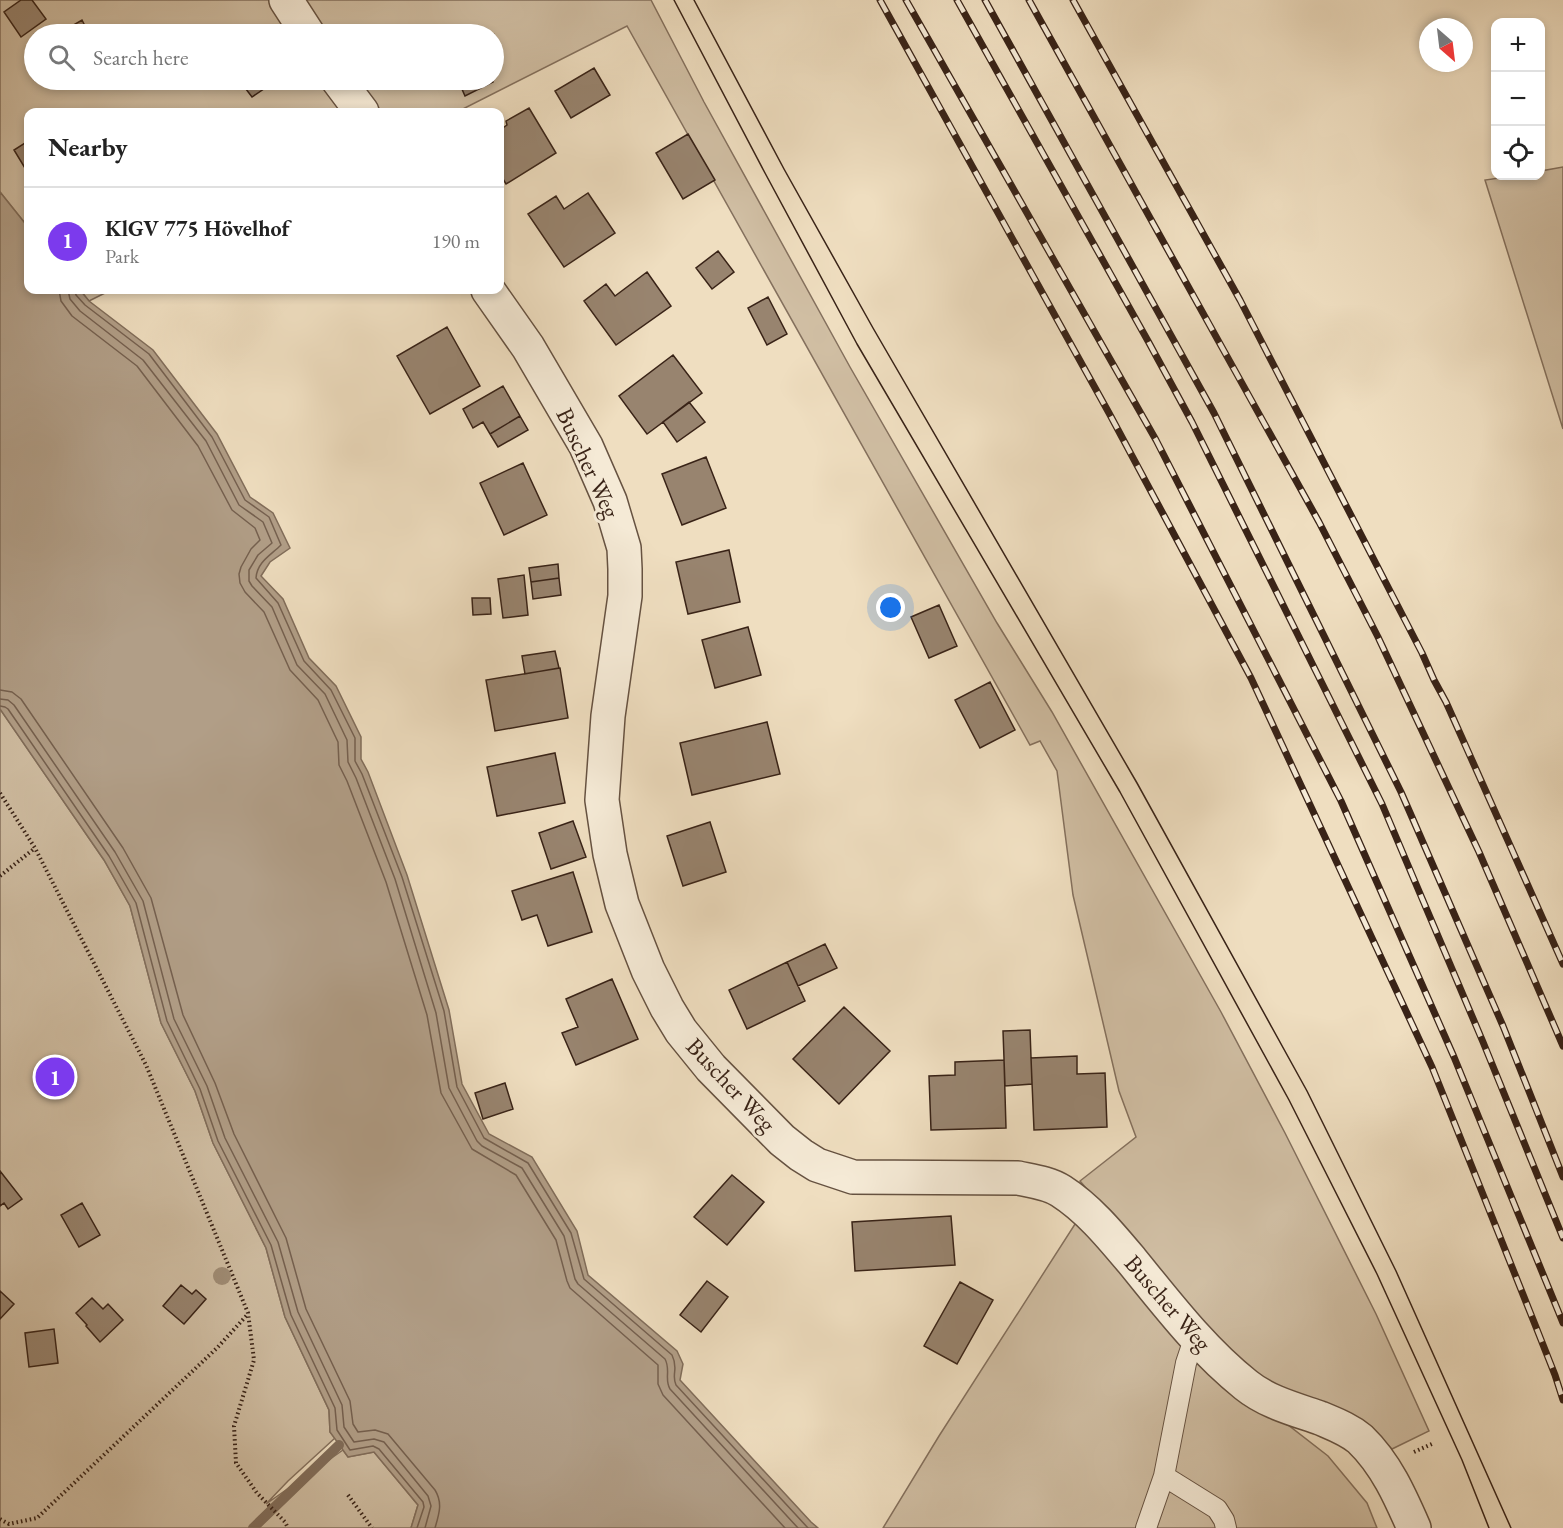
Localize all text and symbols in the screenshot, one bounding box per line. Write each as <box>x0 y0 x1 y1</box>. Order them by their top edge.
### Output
north arrow <box>1419 18 1473 72</box>
map controls <box>1491 18 1545 180</box>
button: + <box>1491 18 1545 72</box>
search box <box>24 24 504 90</box>
icon: search <box>45 41 78 74</box>
text: Search here <box>93 43 188 72</box>
button: − <box>1491 72 1545 126</box>
button: locate <box>1491 126 1545 180</box>
text: Nearby <box>48 130 128 164</box>
text: KlGV 775 Hövelhof <box>105 214 289 243</box>
text: 1 <box>62 228 73 254</box>
text: 190 m <box>432 228 480 254</box>
text: Park <box>105 243 139 269</box>
street label: Buscher Weg <box>549 403 628 523</box>
your location <box>876 593 905 622</box>
street label: Buscher Weg <box>680 1031 783 1139</box>
pin: 1 <box>36 1054 74 1100</box>
street label: Buscher Weg <box>1118 1248 1219 1358</box>

